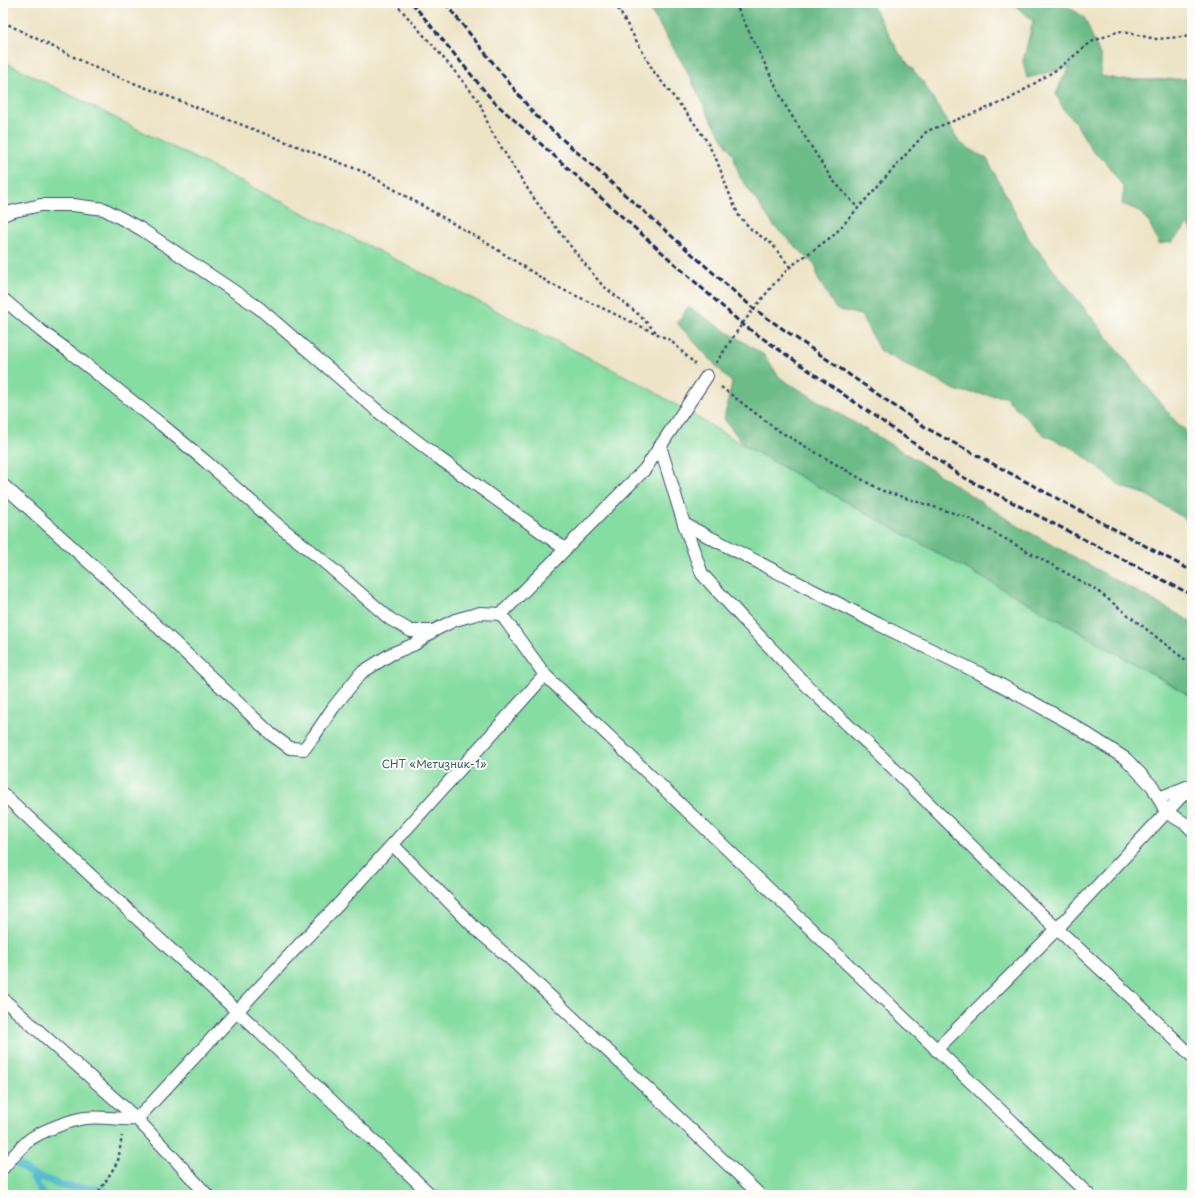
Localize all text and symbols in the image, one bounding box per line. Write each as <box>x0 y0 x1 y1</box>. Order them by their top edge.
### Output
park label: СНТ «Метизник-1» <box>382 755 486 772</box>

